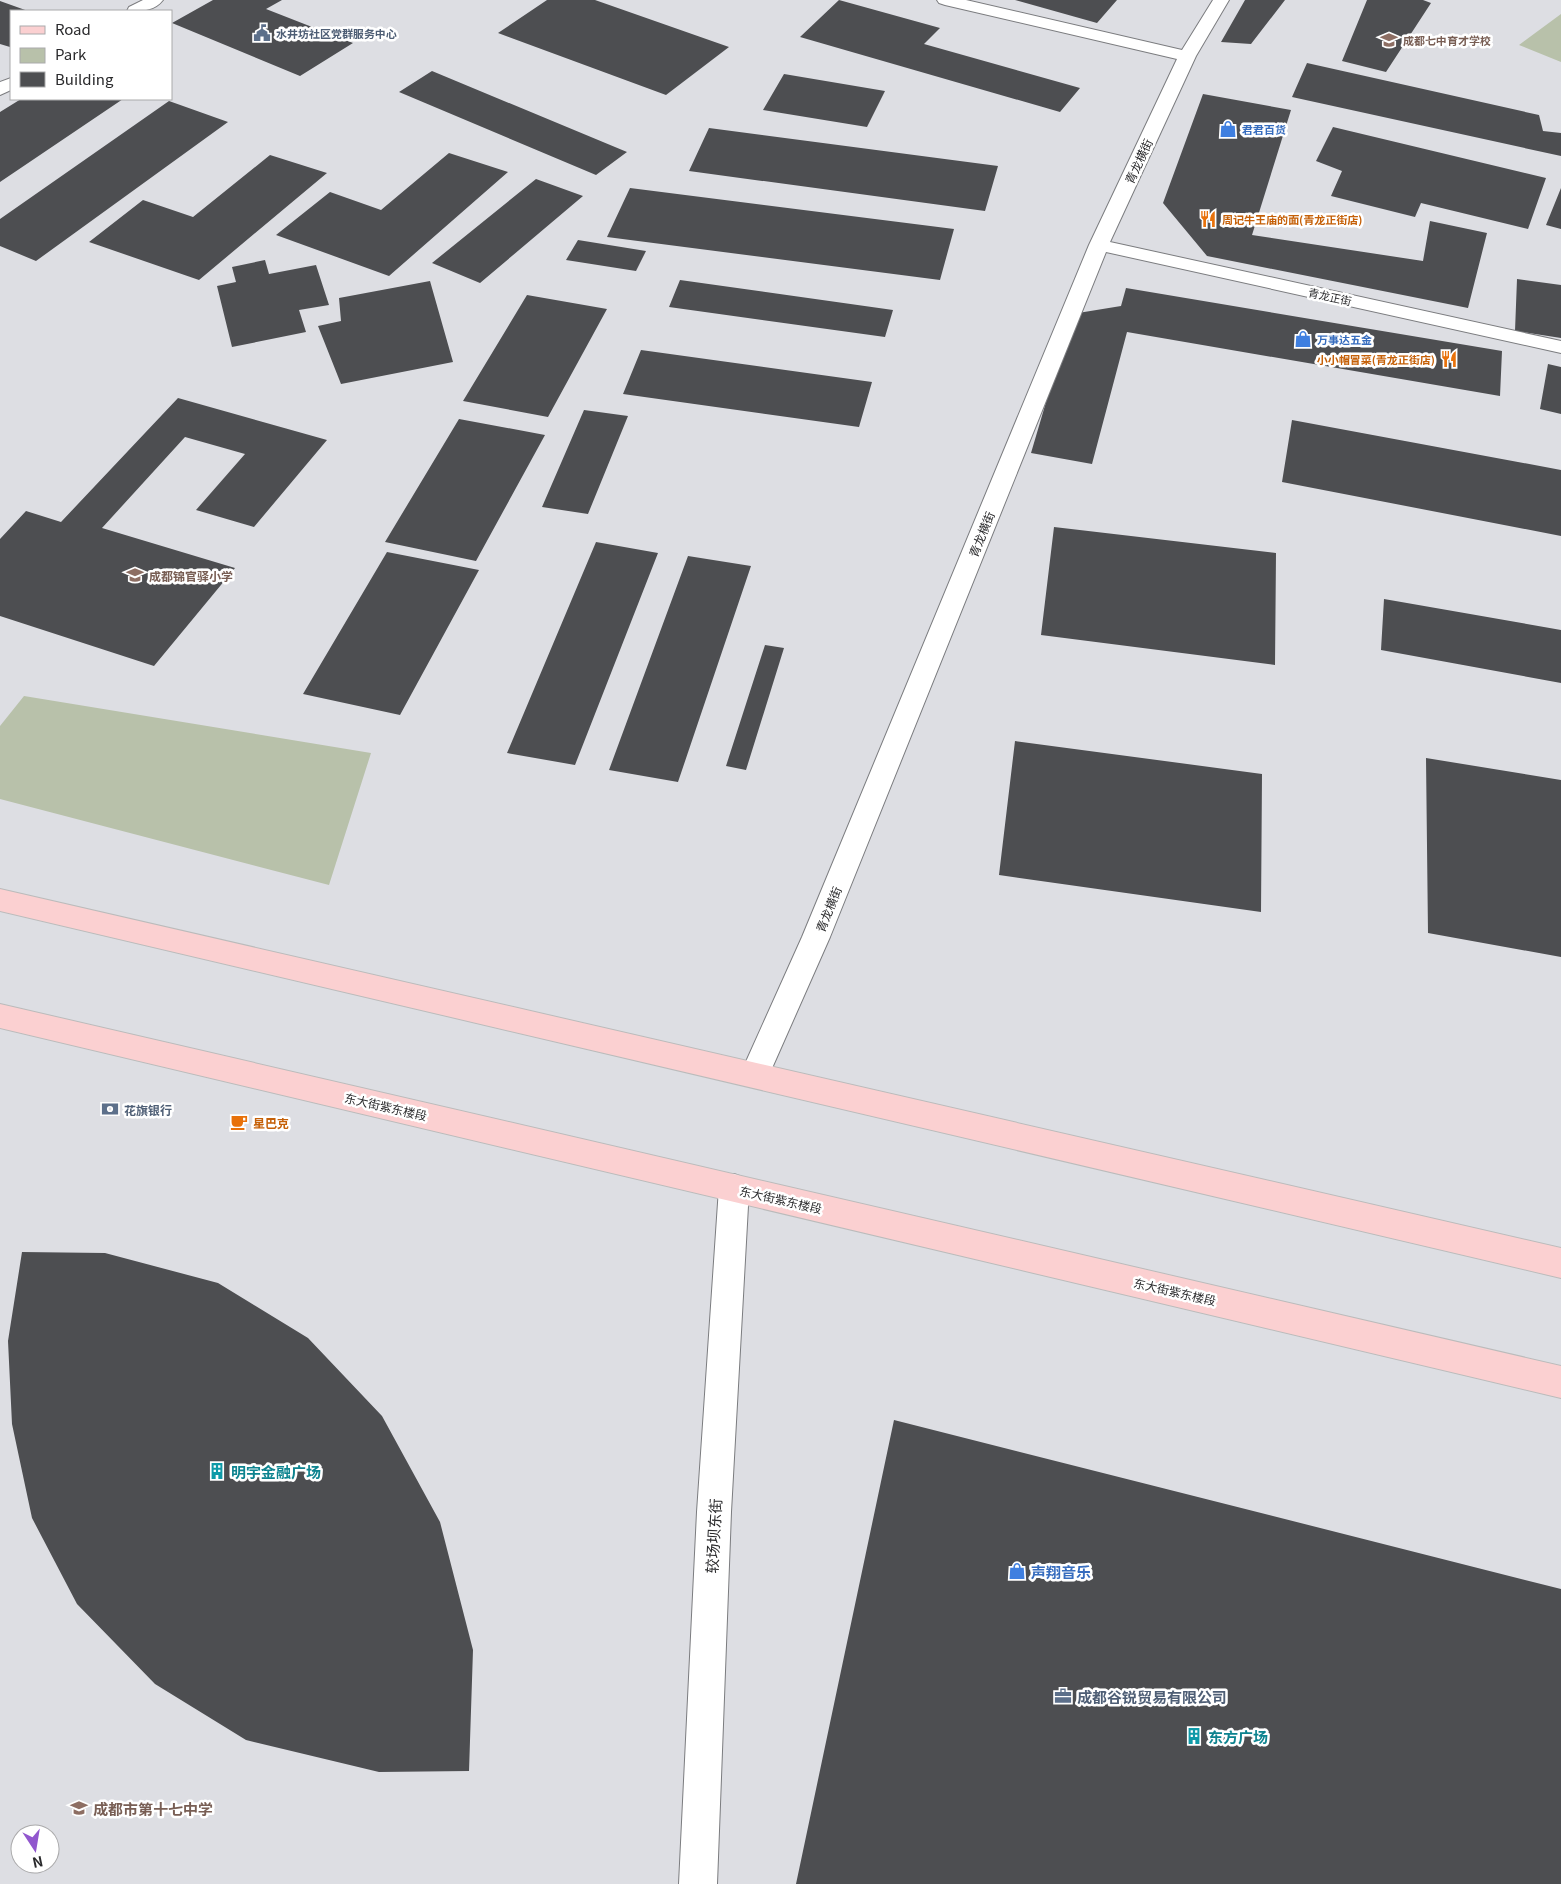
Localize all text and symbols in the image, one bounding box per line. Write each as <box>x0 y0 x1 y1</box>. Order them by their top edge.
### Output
legend <box>10 10 172 100</box>
text: Road <box>55 18 91 39</box>
public building icon: 水井坊社区党群服务中心 <box>252 23 272 43</box>
place label: 水井坊社区党群服务中心 <box>276 25 397 41</box>
school or university icon: 成都七中育才学校 <box>1379 30 1399 50</box>
place label: 成都七中育才学校 <box>1403 32 1491 48</box>
text: Park <box>55 43 87 64</box>
text: Building <box>55 68 114 89</box>
shop icon: 君君百货 <box>1218 119 1238 139</box>
place label: 君君百货 <box>1242 121 1286 137</box>
street label: 青龙横街 <box>1120 136 1156 186</box>
restaurant icon: 周记牛王庙的面(青龙正街店) <box>1198 209 1218 229</box>
place label: 周记牛王庙的面(青龙正街店) <box>1222 211 1362 227</box>
street label: 青龙正街 <box>1307 284 1353 308</box>
shop icon: 万事达五金 <box>1293 329 1313 349</box>
place label: 万事达五金 <box>1317 331 1372 347</box>
restaurant icon: 小小帽冒菜(青龙正街店) <box>1439 349 1459 369</box>
place label: 小小帽冒菜(青龙正街店) <box>1317 351 1435 367</box>
street label: 青龙横街 <box>964 509 998 559</box>
school or university icon: 成都锦官驿小学 <box>125 565 145 585</box>
place label: 成都锦官驿小学 <box>149 567 233 584</box>
street label: 青龙横街 <box>811 884 845 934</box>
street label: 东大街紫东楼段 <box>343 1088 429 1124</box>
bank icon: 花旗银行 <box>100 1099 120 1119</box>
place label: 花旗银行 <box>124 1101 172 1118</box>
cafe icon: 星巴克 <box>229 1112 249 1132</box>
place label: 星巴克 <box>253 1114 289 1131</box>
street label: 东大街紫东楼段 <box>738 1181 824 1217</box>
street label: 东大街紫东楼段 <box>1132 1273 1218 1309</box>
building icon: 明宇金融广场 <box>207 1461 227 1481</box>
place label: 明宇金融广场 <box>231 1461 321 1482</box>
street label: 较场坝东街 <box>701 1498 725 1574</box>
shop icon: 声翔音乐 <box>1007 1561 1027 1581</box>
place label: 声翔音乐 <box>1031 1561 1091 1582</box>
office icon: 成都谷锐贸易有限公司 <box>1053 1686 1073 1706</box>
place label: 成都谷锐贸易有限公司 <box>1077 1686 1227 1707</box>
building icon: 东方广场 <box>1184 1726 1204 1746</box>
place label: 东方广场 <box>1208 1726 1268 1747</box>
school or university icon: 成都市第十七中学 <box>69 1798 89 1818</box>
place label: 成都市第十七中学 <box>93 1798 213 1819</box>
north arrow <box>10 1824 60 1874</box>
text: N <box>31 1852 45 1874</box>

